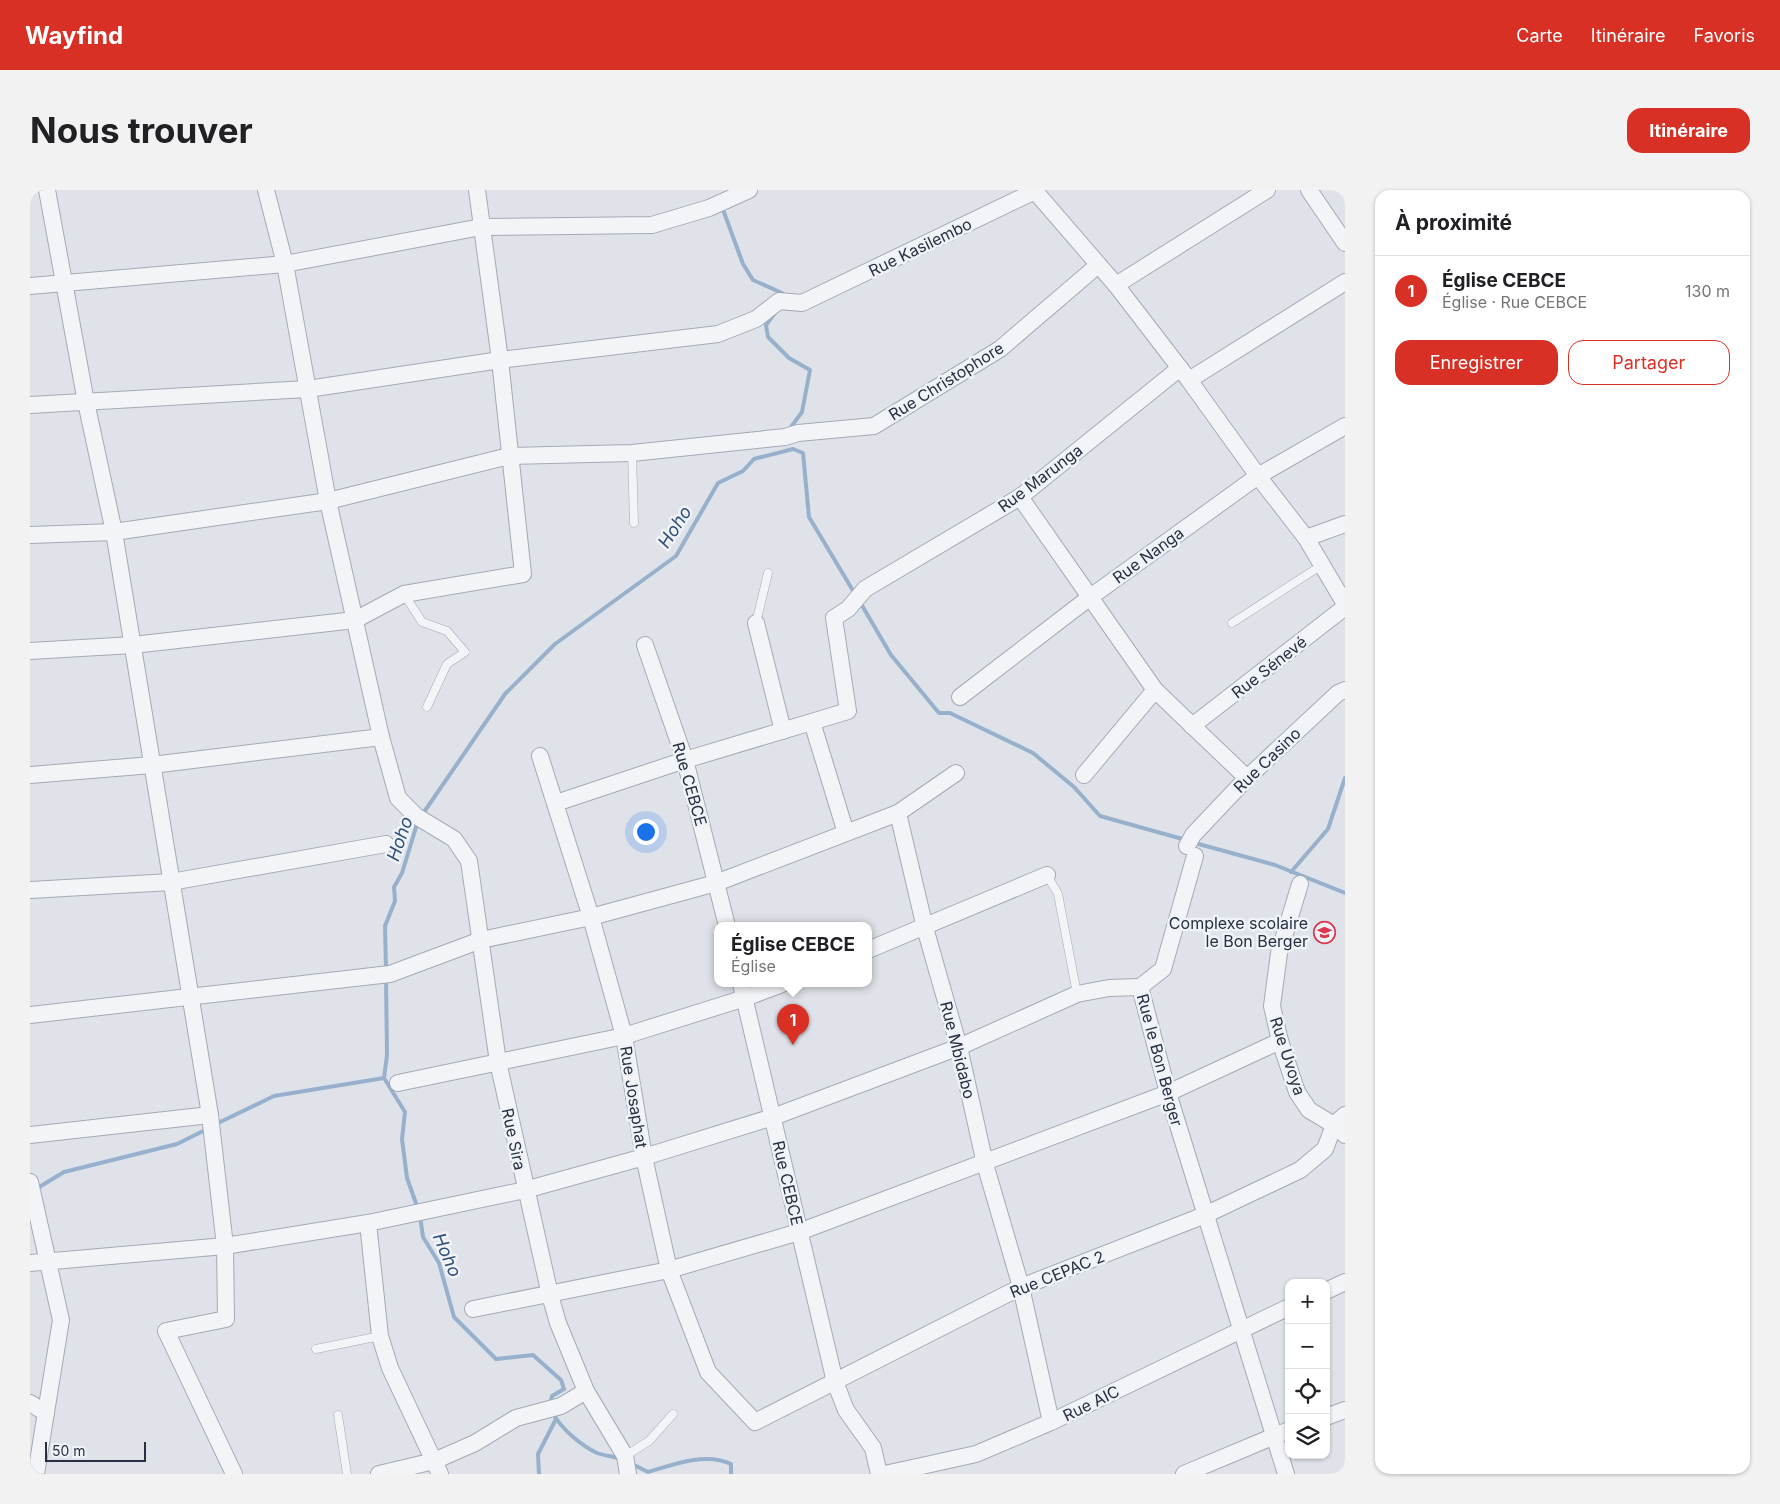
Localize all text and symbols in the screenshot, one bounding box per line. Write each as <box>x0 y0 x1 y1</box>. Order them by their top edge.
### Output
text: Wayfind <box>25 21 123 50</box>
text: Carte <box>1516 25 1563 46</box>
text: Itinéraire <box>1591 25 1665 46</box>
text: Favoris <box>1693 25 1755 46</box>
button: Itinéraire <box>1627 108 1750 153</box>
text: Nous trouver <box>30 109 253 151</box>
text: À proximité <box>1395 210 1512 235</box>
street label: Rue Kasilembo <box>865 213 975 281</box>
text: Église CEBCE <box>1442 269 1566 292</box>
text: 1 <box>1408 281 1414 301</box>
text: 130 m <box>1685 281 1730 301</box>
text: Église · Rue CEBCE <box>1442 292 1587 312</box>
street label: Rue Christophore <box>885 338 1007 424</box>
button: Enregistrer <box>1395 340 1558 385</box>
button: Partager <box>1568 340 1730 385</box>
street label: Rue Marunga <box>994 440 1086 516</box>
water label: Hoho <box>653 502 696 552</box>
street label: Rue Nanga <box>1109 523 1187 587</box>
street label: Rue Sénevé <box>1228 632 1310 702</box>
street label: Rue Casino <box>1229 723 1305 797</box>
street label: Rue CEBCE <box>668 740 712 828</box>
water label: Hoho <box>382 814 417 864</box>
your location <box>633 819 659 845</box>
place label: Complexe scolaire le Bon Berger <box>1169 913 1308 951</box>
school or university icon: Complexe scolaire le Bon Berger <box>1312 920 1336 944</box>
popup <box>714 922 872 987</box>
text: Église CEBCE <box>731 933 855 956</box>
text: Église <box>731 956 776 976</box>
street label: Rue le Bon Berger <box>1133 992 1187 1128</box>
street label: Rue Mbidabo <box>936 999 980 1101</box>
pin: 1 <box>777 1004 809 1045</box>
street label: Rue Uvoya <box>1266 1014 1310 1098</box>
street label: Rue Josaphat <box>616 1044 652 1150</box>
street label: Rue Sira <box>498 1106 530 1172</box>
street label: Rue CEBCE <box>769 1139 807 1227</box>
water label: Hoho <box>429 1230 466 1280</box>
street label: Rue CEPAC 2 <box>1007 1246 1107 1302</box>
map controls <box>1285 1279 1330 1459</box>
button: + <box>1285 1279 1330 1324</box>
button: − <box>1285 1324 1330 1369</box>
button: locate <box>1285 1369 1330 1414</box>
street label: Rue AIC <box>1059 1381 1123 1425</box>
button: layers <box>1285 1414 1330 1459</box>
scale bar <box>45 1439 146 1462</box>
text: 50 m <box>52 1442 86 1459</box>

